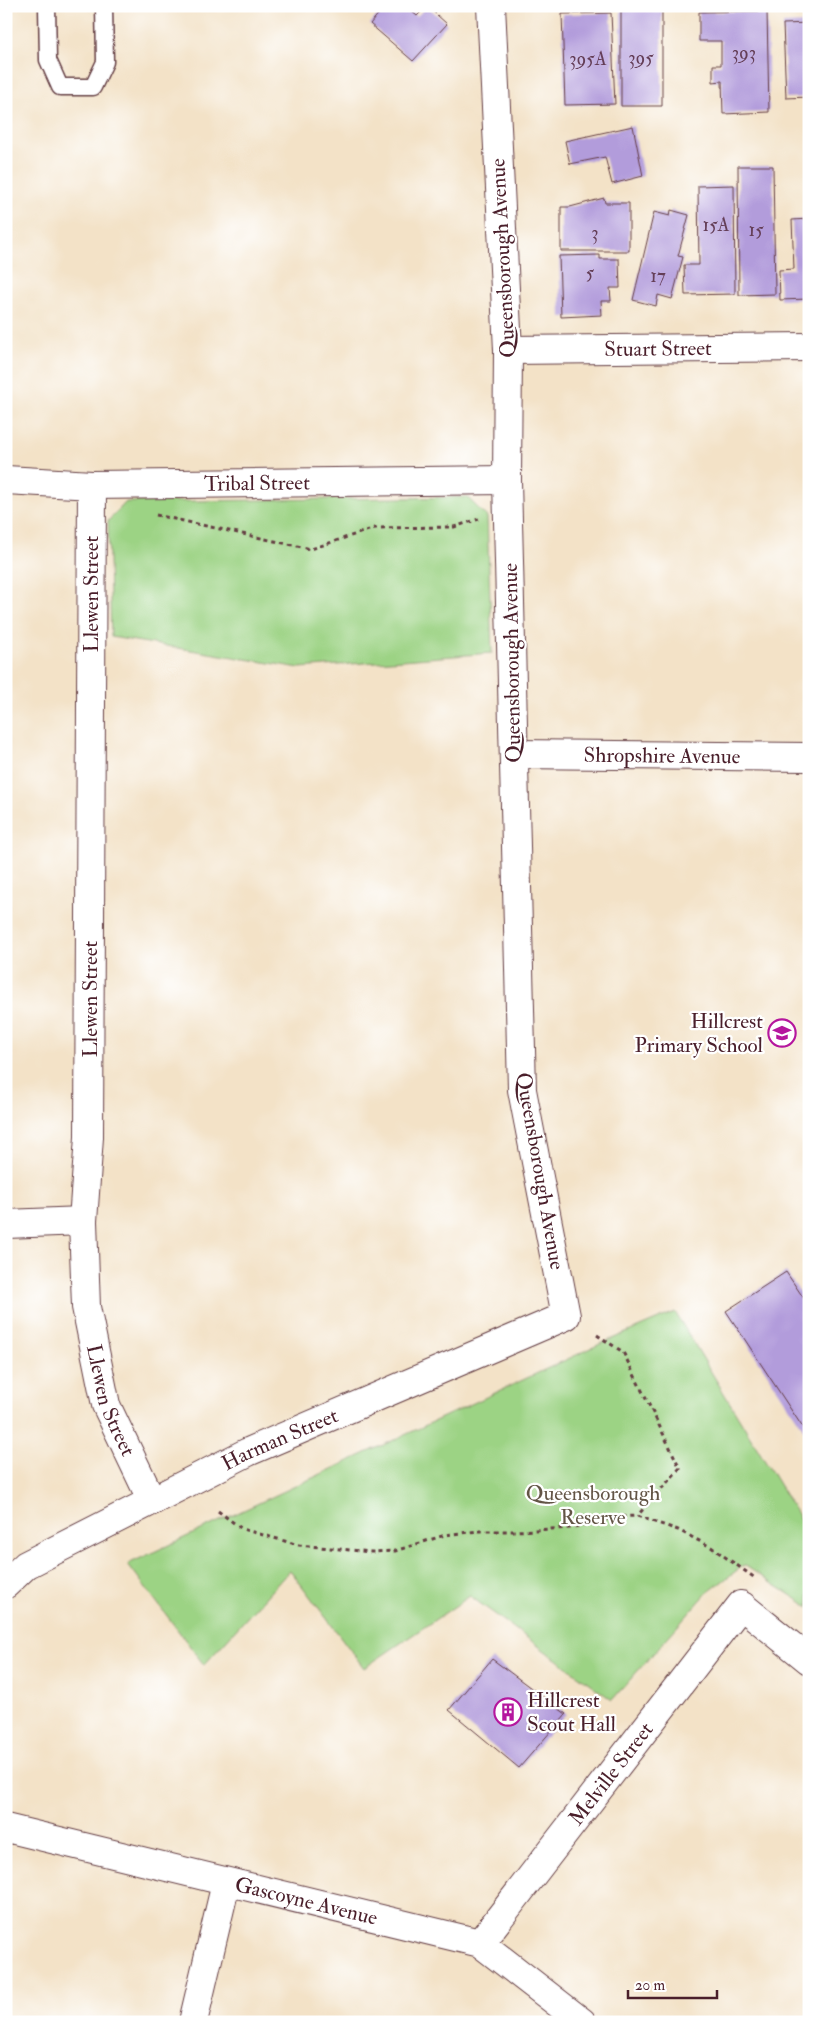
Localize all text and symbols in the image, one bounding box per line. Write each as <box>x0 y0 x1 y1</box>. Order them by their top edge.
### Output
house number: 393 <box>732 41 756 65</box>
house number: 395 <box>628 46 654 70</box>
house number: 395A <box>569 47 607 71</box>
street label: Queensborough Avenue <box>484 157 522 359</box>
house number: 15A <box>702 213 730 237</box>
house number: 15 <box>748 218 764 242</box>
house number: 3 <box>591 221 599 245</box>
house number: 5 <box>586 261 595 285</box>
house number: 17 <box>650 264 666 288</box>
street label: Stuart Street <box>604 334 712 363</box>
street label: Tribal Street <box>204 469 310 497</box>
street label: Llewen Street <box>78 535 105 652</box>
street label: Queensborough Avenue <box>497 563 527 763</box>
street label: Shropshire Avenue <box>583 741 741 770</box>
street label: Llewen Street <box>77 940 104 1057</box>
place label: Hillcrest Primary School <box>634 1008 764 1059</box>
school or university icon: Hillcrest Primary School <box>767 1018 797 1048</box>
street label: Queensborough Avenue <box>509 1070 571 1272</box>
street label: Llewen Street <box>80 1342 142 1461</box>
street label: Harman Street <box>217 1402 342 1477</box>
park label: Queensborough Reserve <box>526 1480 660 1531</box>
place label: Hillcrest Scout Hall <box>527 1687 616 1738</box>
building icon: Hillcrest Scout Hall <box>493 1697 523 1727</box>
street label: Melville Street <box>562 1716 659 1831</box>
street label: Gascoyne Avenue <box>232 1871 381 1931</box>
scale bar <box>628 1968 716 2000</box>
text: 20 m <box>635 1976 665 1995</box>

